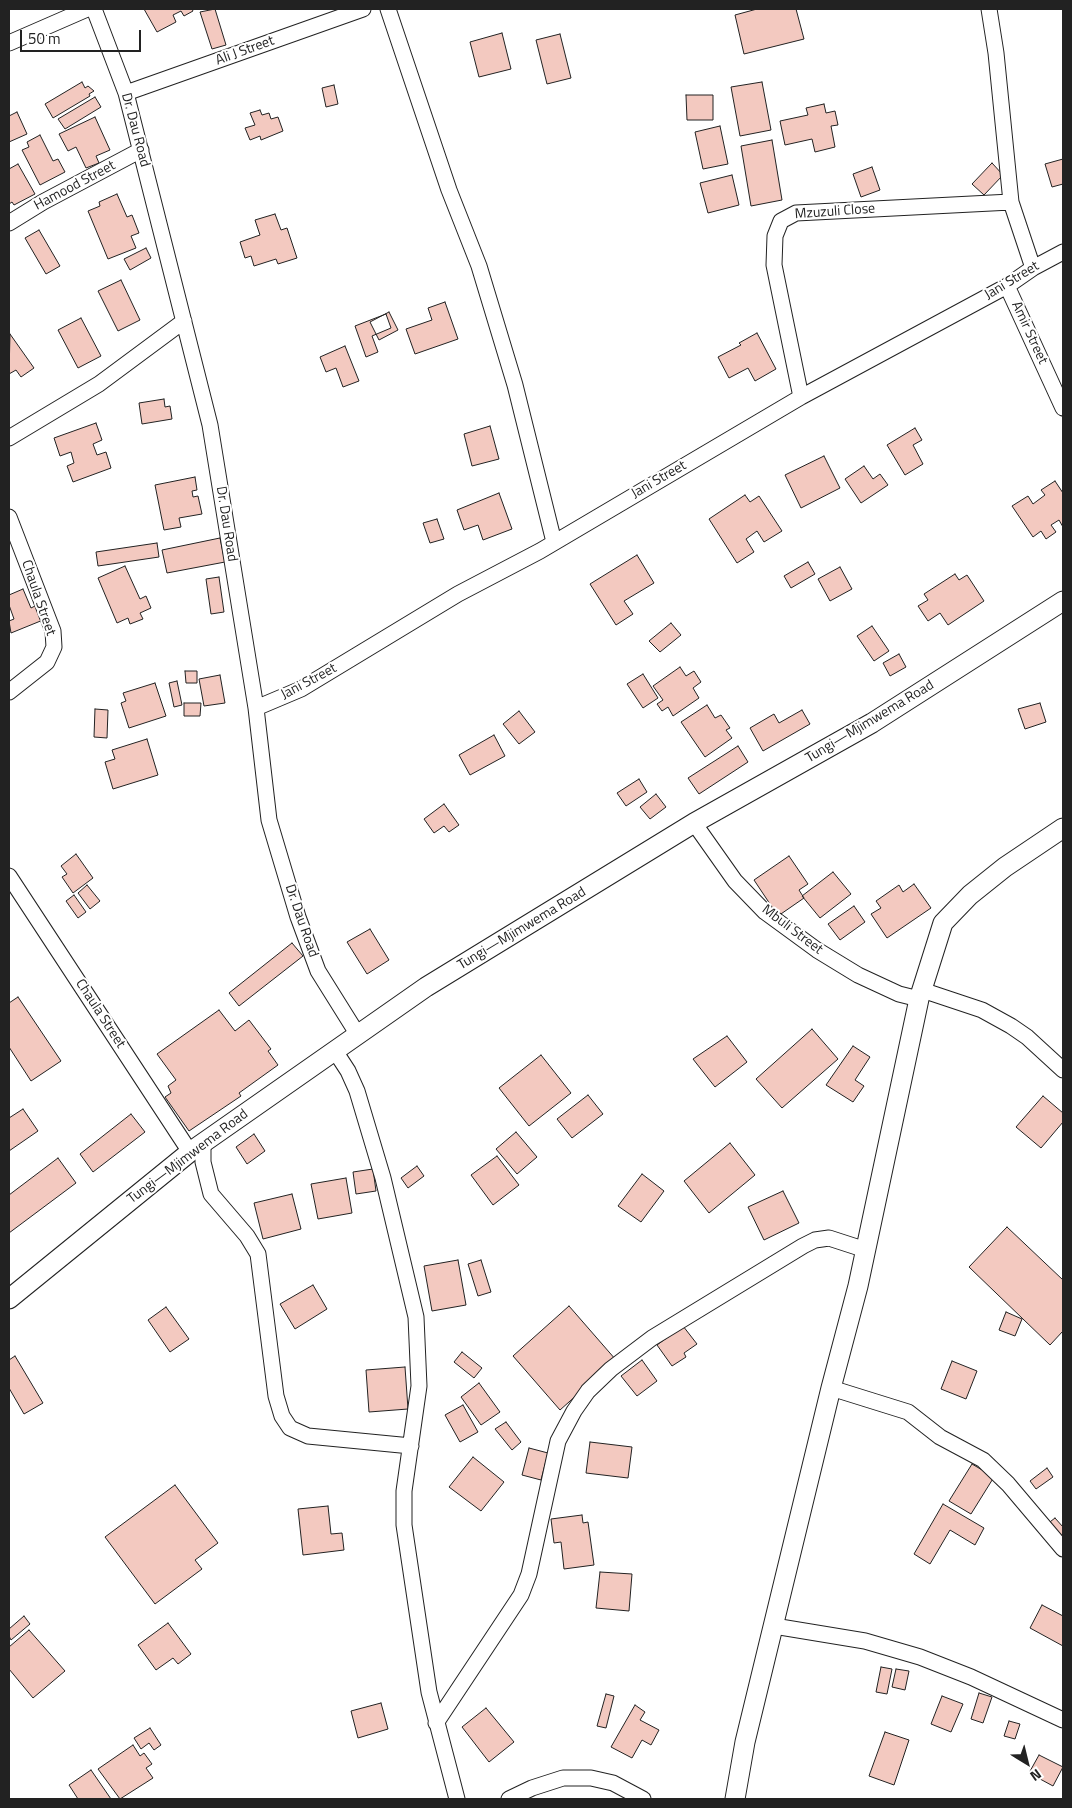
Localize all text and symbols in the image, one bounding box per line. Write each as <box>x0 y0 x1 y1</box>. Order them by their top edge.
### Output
scale bar <box>22 20 144 52</box>
text: 50 m <box>28 27 61 50</box>
street label: Ali J Street <box>213 33 277 69</box>
street label: Dr. Dau Road <box>117 91 153 169</box>
street label: Hamood Street <box>32 158 118 214</box>
street label: Mzuzuli Close <box>794 201 876 223</box>
street label: Jani Street <box>982 258 1042 304</box>
street label: Amir Street <box>1007 299 1051 367</box>
street label: Jani Street <box>628 458 690 502</box>
street label: Dr. Dau Road <box>212 485 240 563</box>
street label: Chaula Street <box>17 558 59 638</box>
street label: Jani Street <box>278 660 340 704</box>
street label: Tungi—Mjimwema Road <box>803 677 937 767</box>
street label: Dr. Dau Road <box>281 882 321 960</box>
street label: Tungi—Mjimwema Road <box>455 884 589 974</box>
street label: Mbuli Street <box>758 902 826 958</box>
street label: Chaula Street <box>71 976 129 1052</box>
street label: Tungi—Mjimwema Road <box>124 1106 252 1208</box>
north arrow <box>1002 1738 1052 1788</box>
text: N <box>1026 1764 1046 1787</box>

